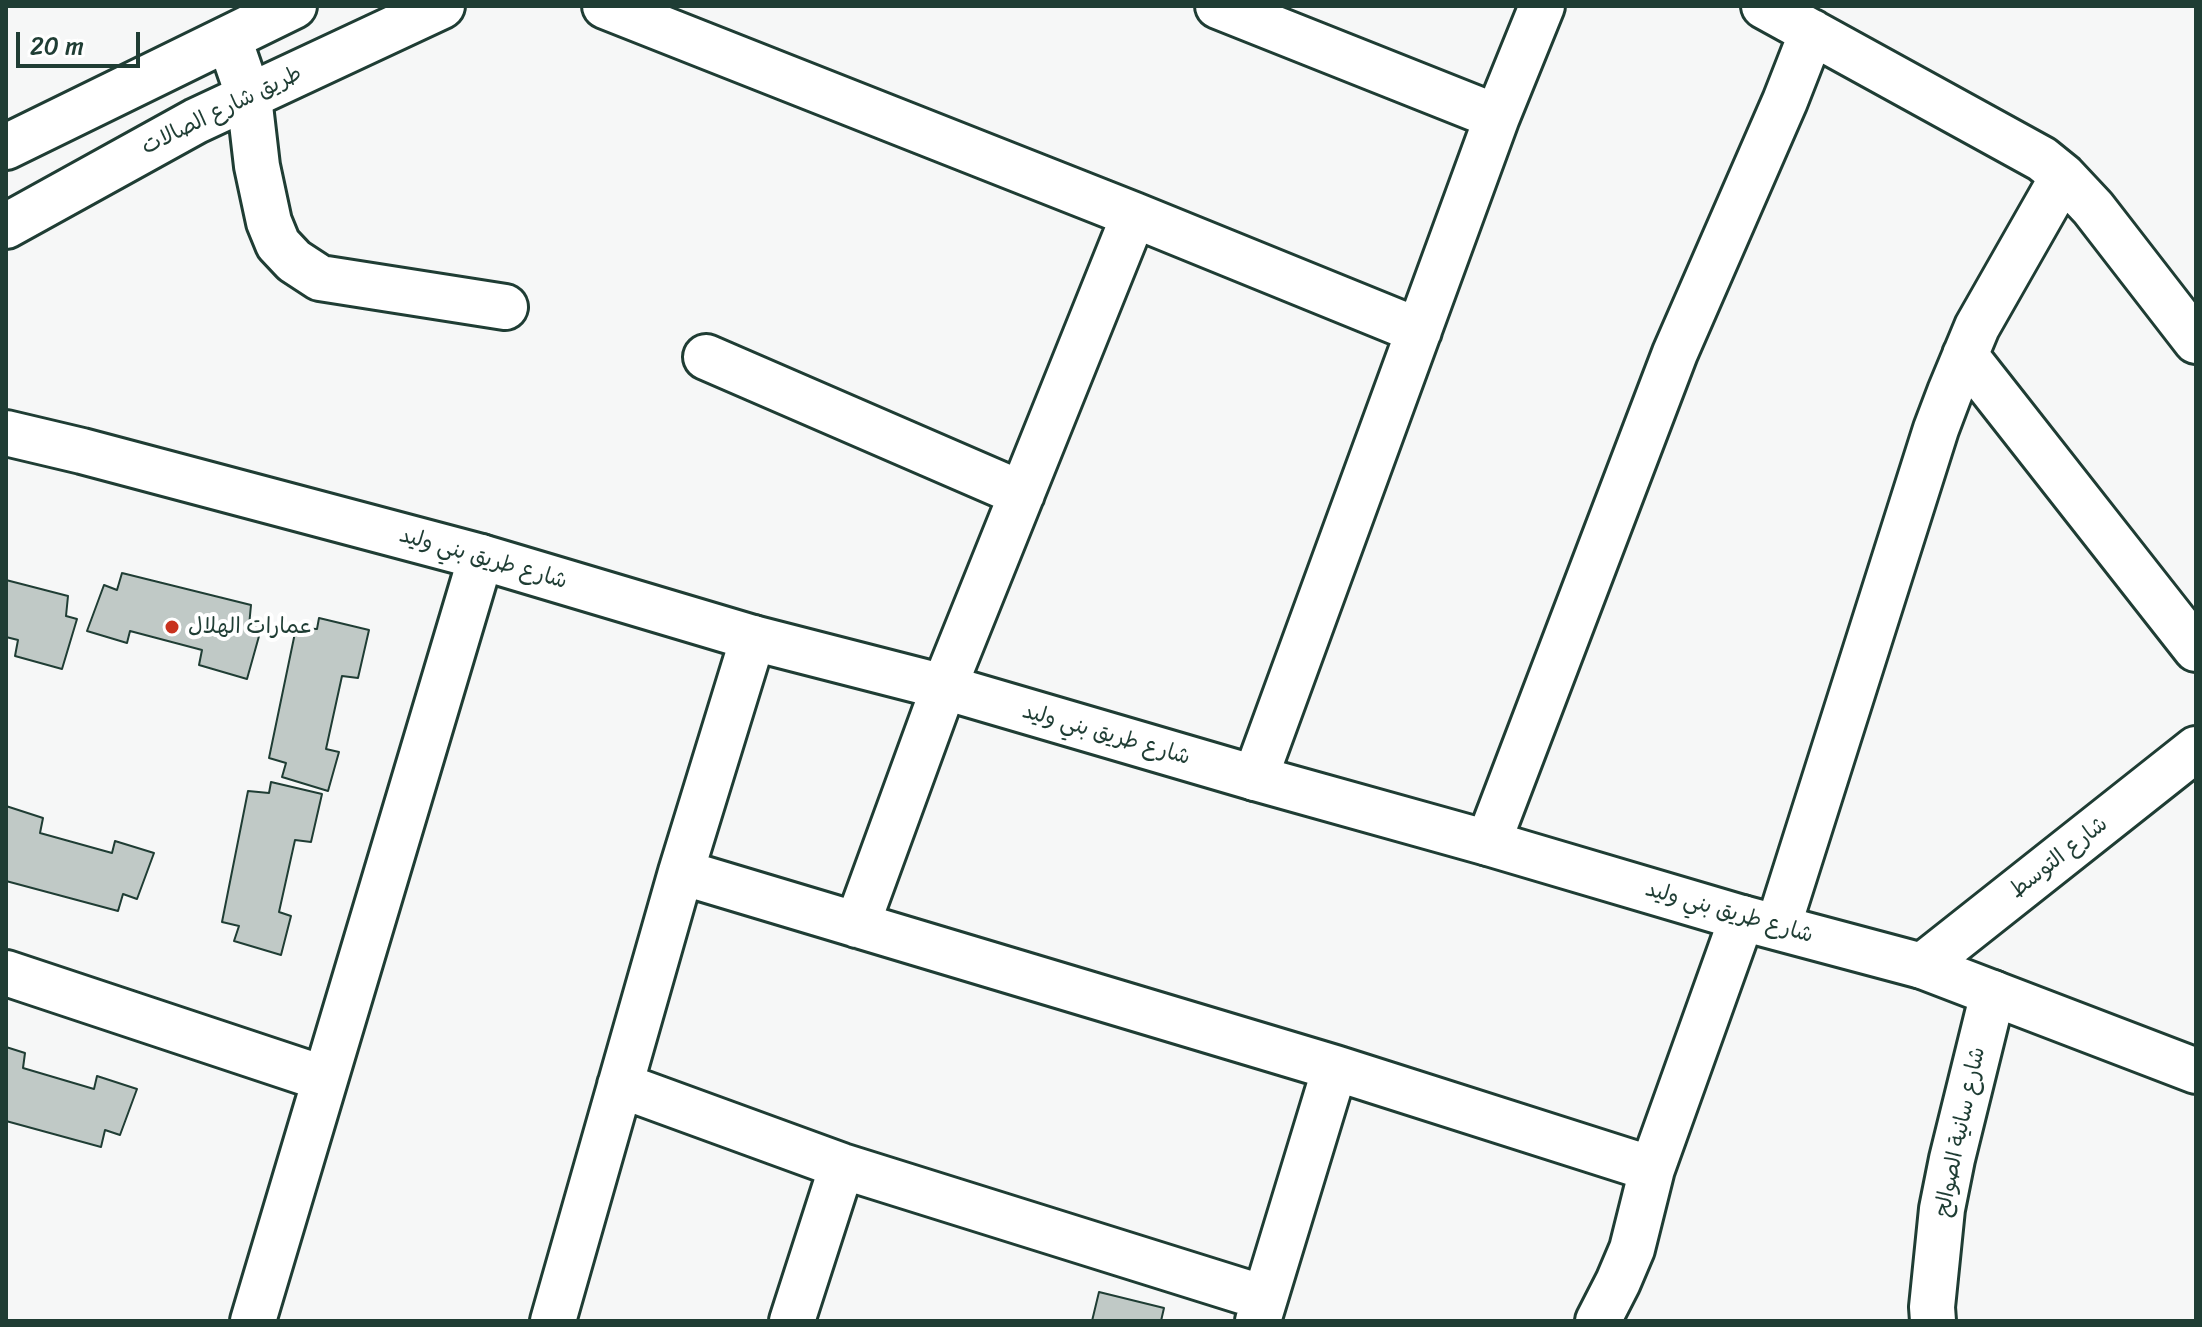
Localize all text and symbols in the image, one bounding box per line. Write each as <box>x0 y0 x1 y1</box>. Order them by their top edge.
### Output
scale bar <box>20 16 144 66</box>
text: 20 m <box>30 25 84 67</box>
street label: طريق شارع الصالات <box>138 61 306 161</box>
street label: شارع طريق بني وليد <box>396 522 570 596</box>
place label: عمارات الهلال <box>188 614 313 640</box>
marker: عمارات الهلال <box>163 618 181 636</box>
street label: شارع طريق بني وليد <box>1019 698 1193 772</box>
street label: شارع التوسط <box>2005 811 2113 905</box>
street label: شارع طريق بني وليد <box>1642 876 1816 950</box>
street label: شارع سانية الصوالح <box>1930 1045 1992 1219</box>

